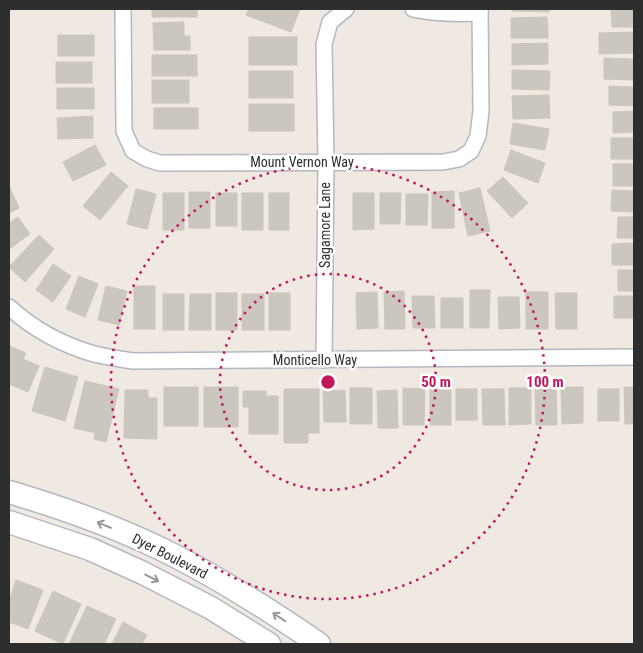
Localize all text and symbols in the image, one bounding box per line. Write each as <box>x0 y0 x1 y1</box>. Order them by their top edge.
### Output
street label: Mount Vernon Way <box>250 154 354 170</box>
street label: Sagamore Lane <box>317 182 333 268</box>
street label: Monticello Way <box>273 352 357 368</box>
centre of rings <box>319 373 337 391</box>
text: 50 m <box>421 373 451 391</box>
text: 100 m <box>526 373 564 391</box>
one-way arrow <box>97 519 112 529</box>
street label: Dyer Boulevard <box>130 530 210 582</box>
one-way arrow <box>144 574 159 583</box>
one-way arrow <box>272 612 286 622</box>

